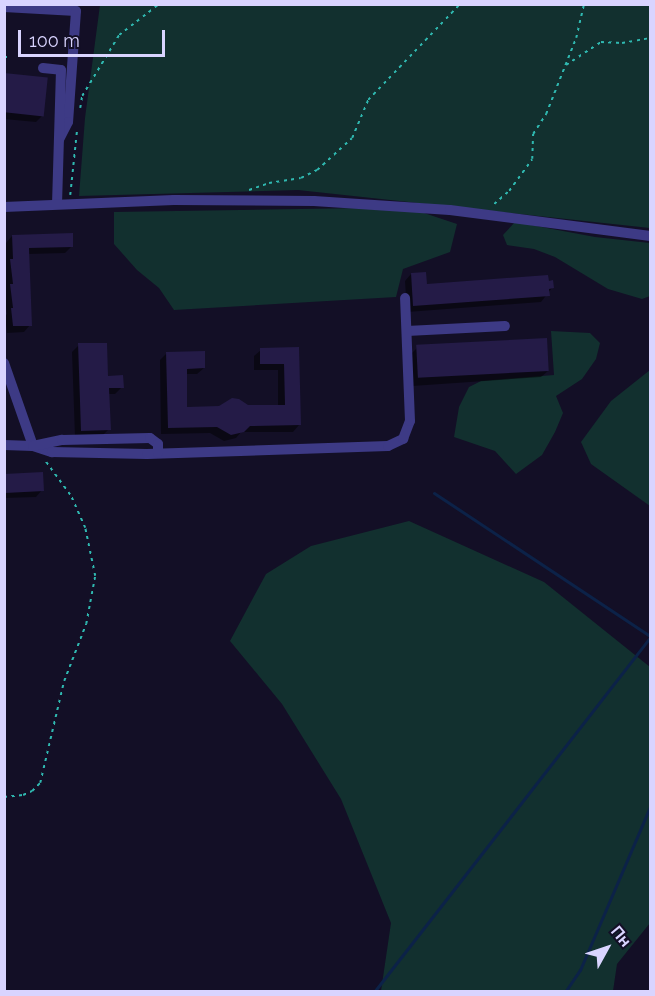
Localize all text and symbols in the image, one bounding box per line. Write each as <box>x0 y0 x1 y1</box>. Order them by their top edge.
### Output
scale bar <box>21 18 168 56</box>
text: 100 m <box>29 30 80 51</box>
north arrow <box>577 918 637 978</box>
text: Пн <box>607 922 635 950</box>

